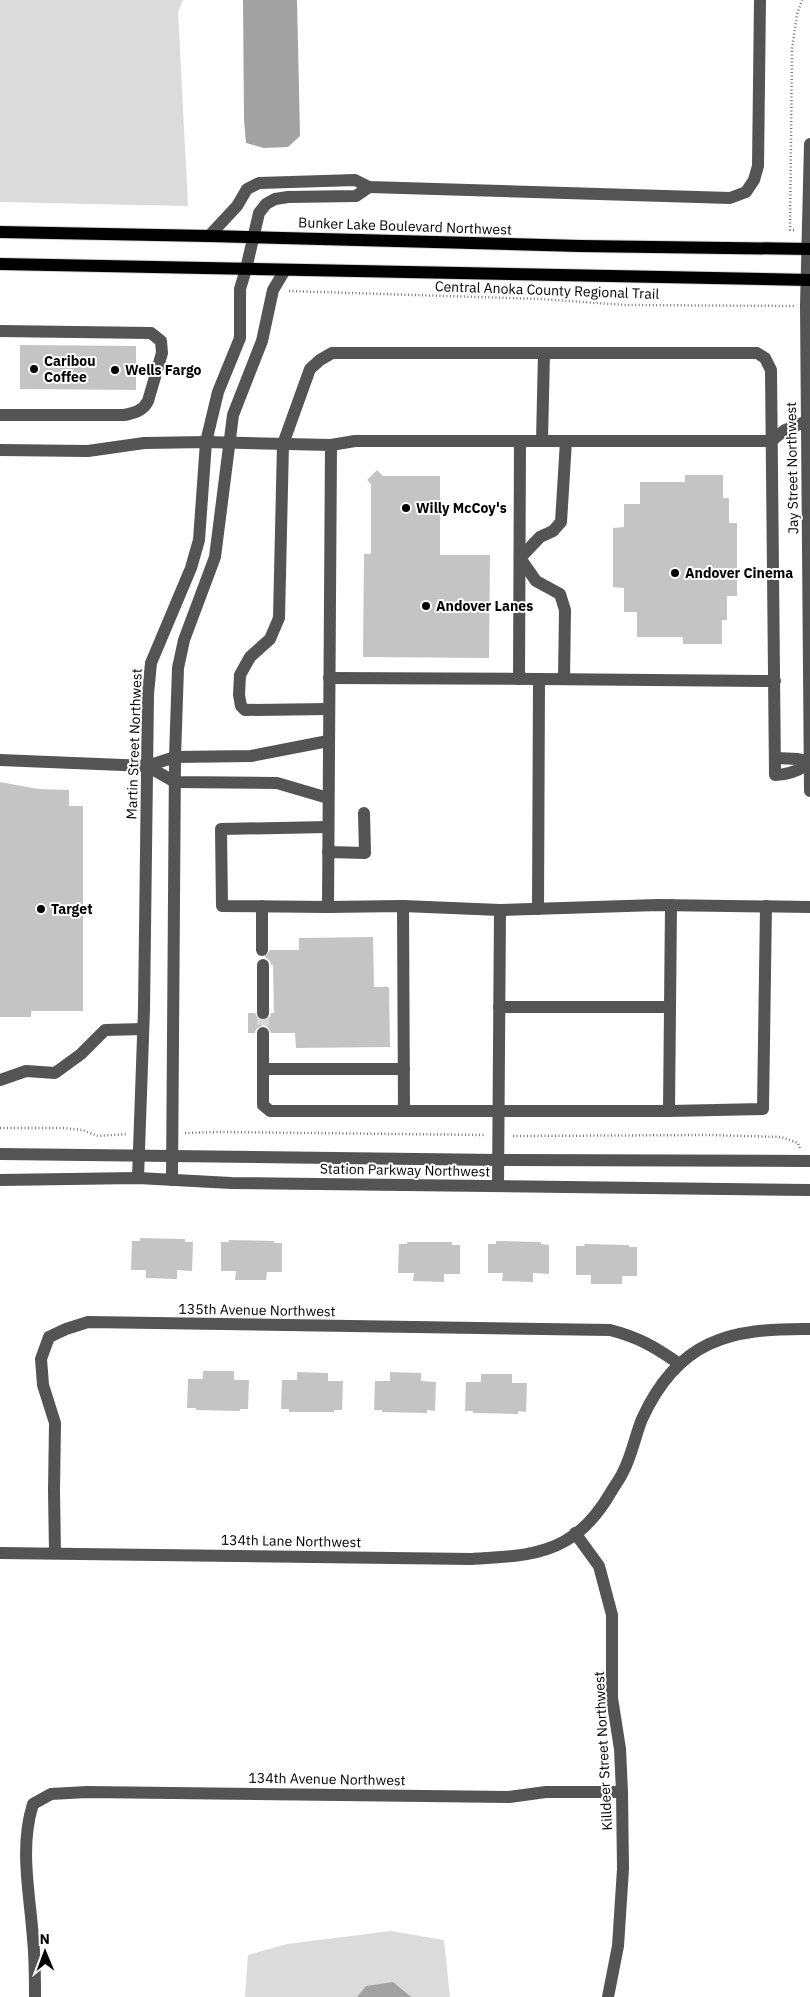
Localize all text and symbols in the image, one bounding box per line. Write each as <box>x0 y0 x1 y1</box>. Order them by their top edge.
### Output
street label: Bunker Lake Boulevard Northwest <box>298 213 512 239</box>
street label: Central Anoka County Regional Trail <box>435 277 660 303</box>
place label: Caribou Coffee <box>44 352 96 386</box>
place label: Wells Fargo <box>125 361 202 379</box>
marker: Caribou Coffee <box>28 363 40 375</box>
marker: Wells Fargo <box>109 364 121 376</box>
street label: Jay Street Northwest <box>782 402 802 534</box>
place label: Willy McCoy's <box>416 499 507 517</box>
marker: Willy McCoy's <box>400 502 412 514</box>
place label: Andover Cinema <box>685 564 793 582</box>
marker: Andover Cinema <box>669 567 681 579</box>
place label: Andover Lanes <box>436 597 533 615</box>
marker: Andover Lanes <box>420 600 432 612</box>
street label: Martin Street Northwest <box>122 668 146 820</box>
place label: Target <box>51 900 93 918</box>
marker: Target <box>35 903 47 915</box>
street label: Station Parkway Northwest <box>320 1160 490 1180</box>
street label: 135th Avenue Northwest <box>178 1300 336 1320</box>
street label: 134th Lane Northwest <box>221 1531 361 1551</box>
street label: Killdeer Street Northwest <box>590 1671 616 1831</box>
street label: 134th Avenue Northwest <box>248 1769 406 1789</box>
north arrow <box>20 1927 70 1977</box>
text: N <box>40 1930 50 1948</box>

